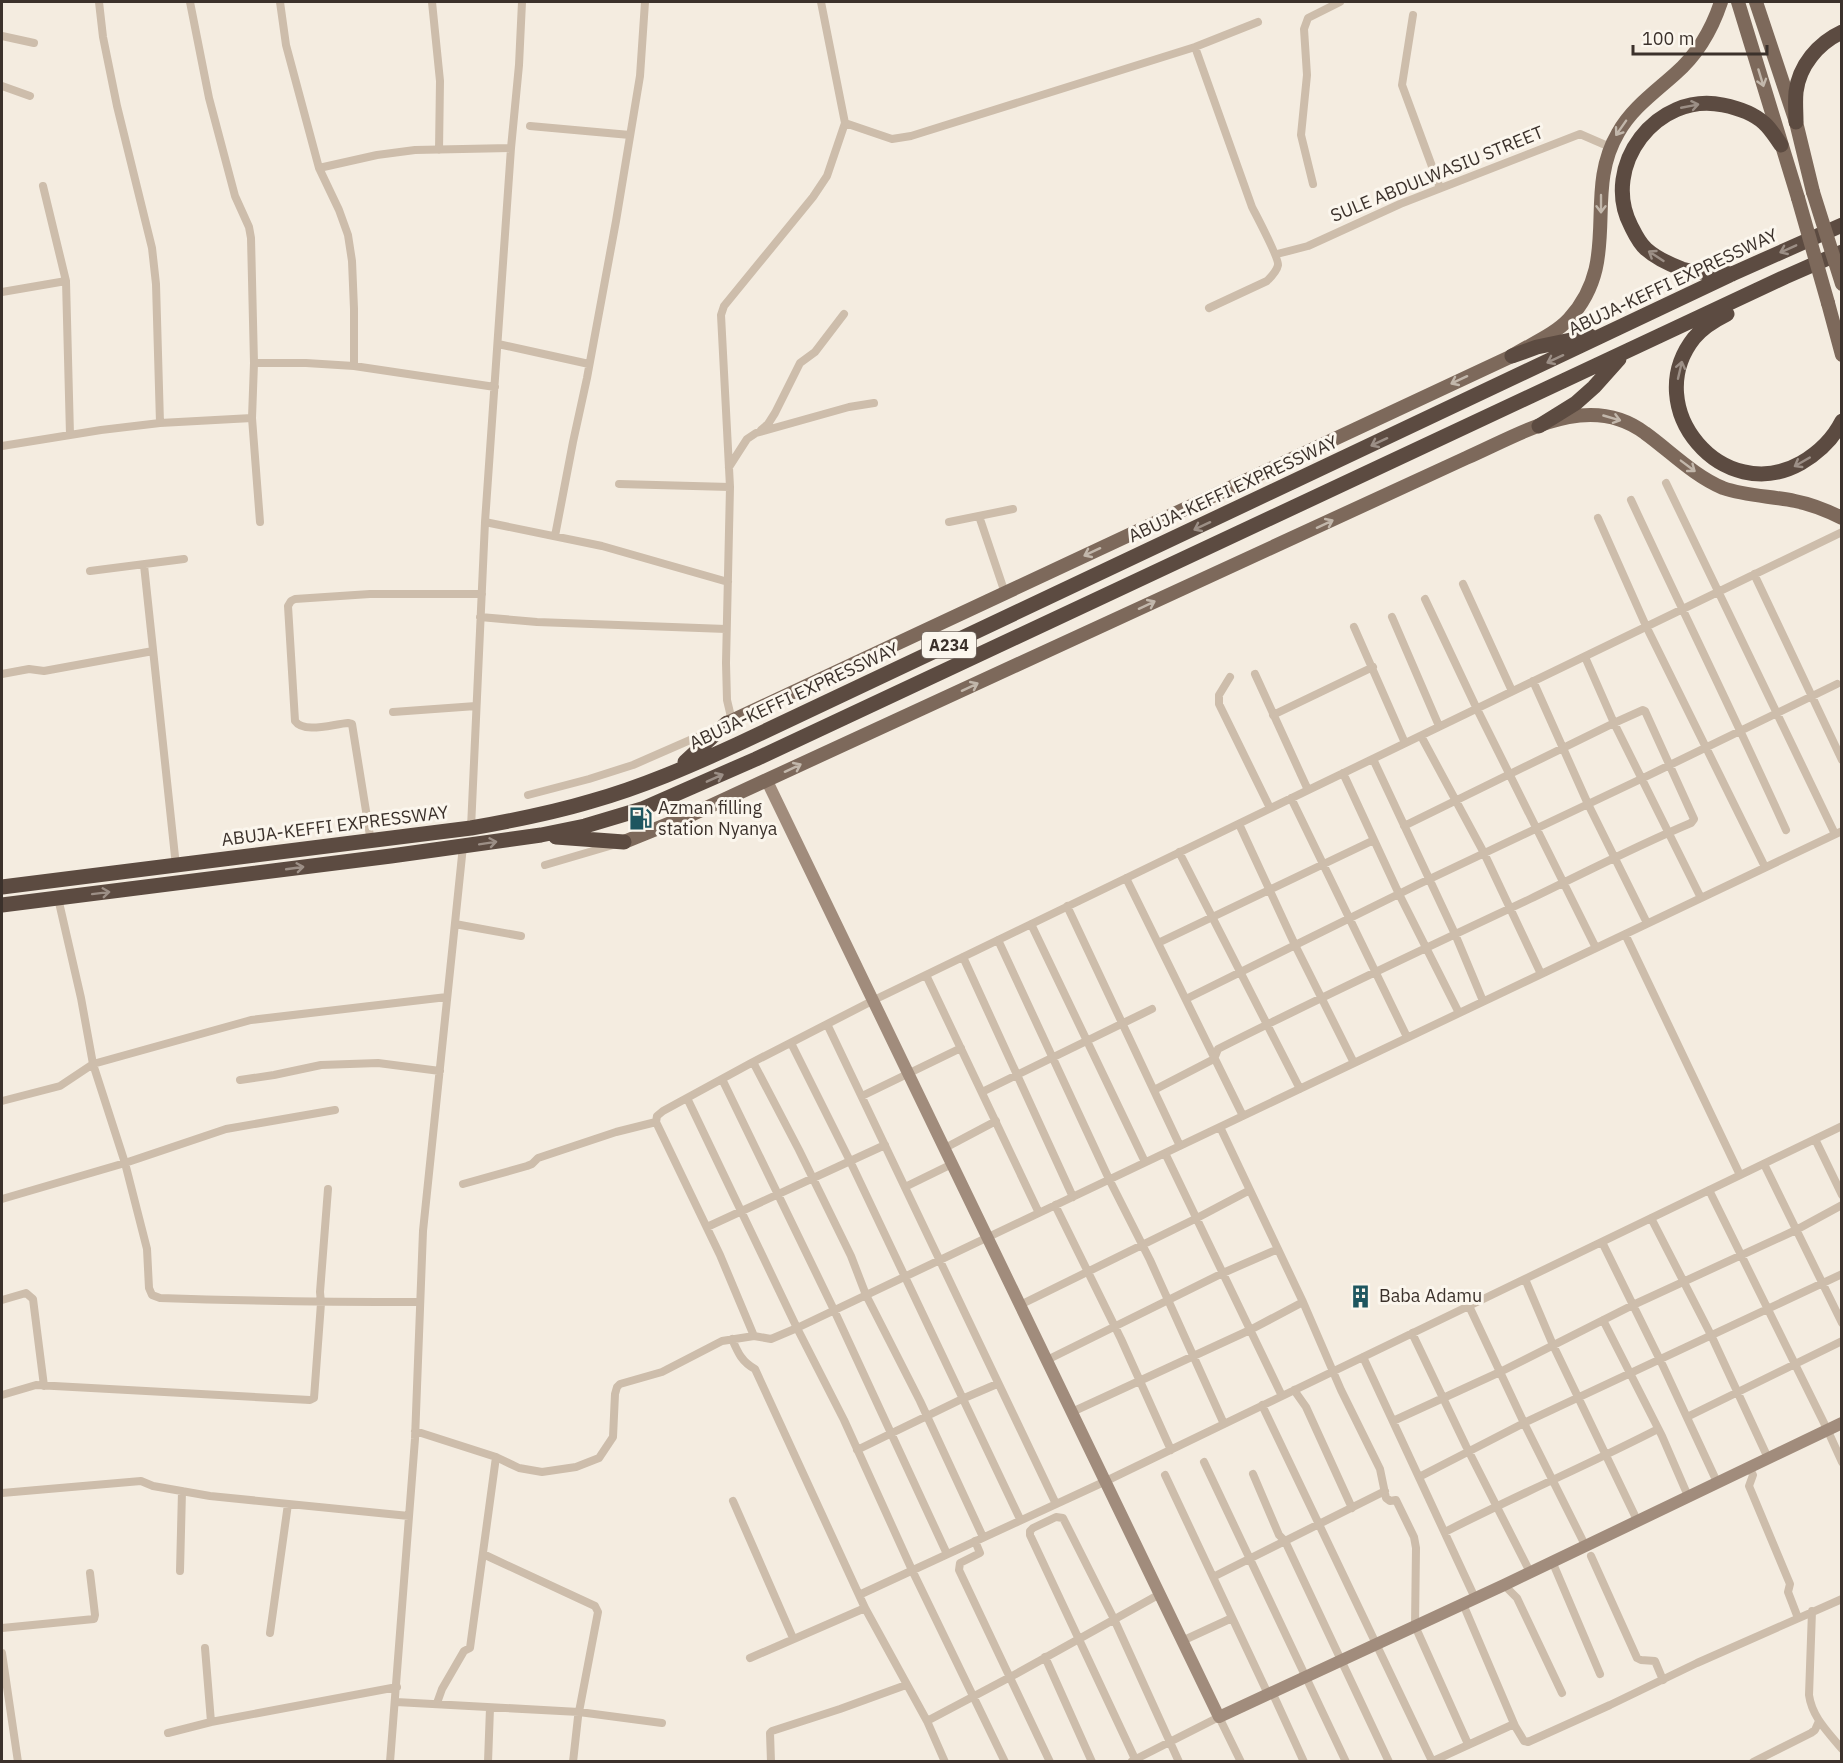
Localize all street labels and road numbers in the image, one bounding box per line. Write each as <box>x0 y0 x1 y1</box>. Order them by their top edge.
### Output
street label: SULE ABDULWASIU STREET <box>1327 120 1547 227</box>
street label: ABUJA-KEFFI EXPRESSWAY <box>1564 223 1782 340</box>
street label: ABUJA-KEFFI EXPRESSWAY <box>1124 430 1342 547</box>
road number: A234 <box>922 632 976 658</box>
street label: ABUJA-KEFFI EXPRESSWAY <box>685 637 903 754</box>
street label: ABUJA-KEFFI EXPRESSWAY <box>220 800 450 851</box>

